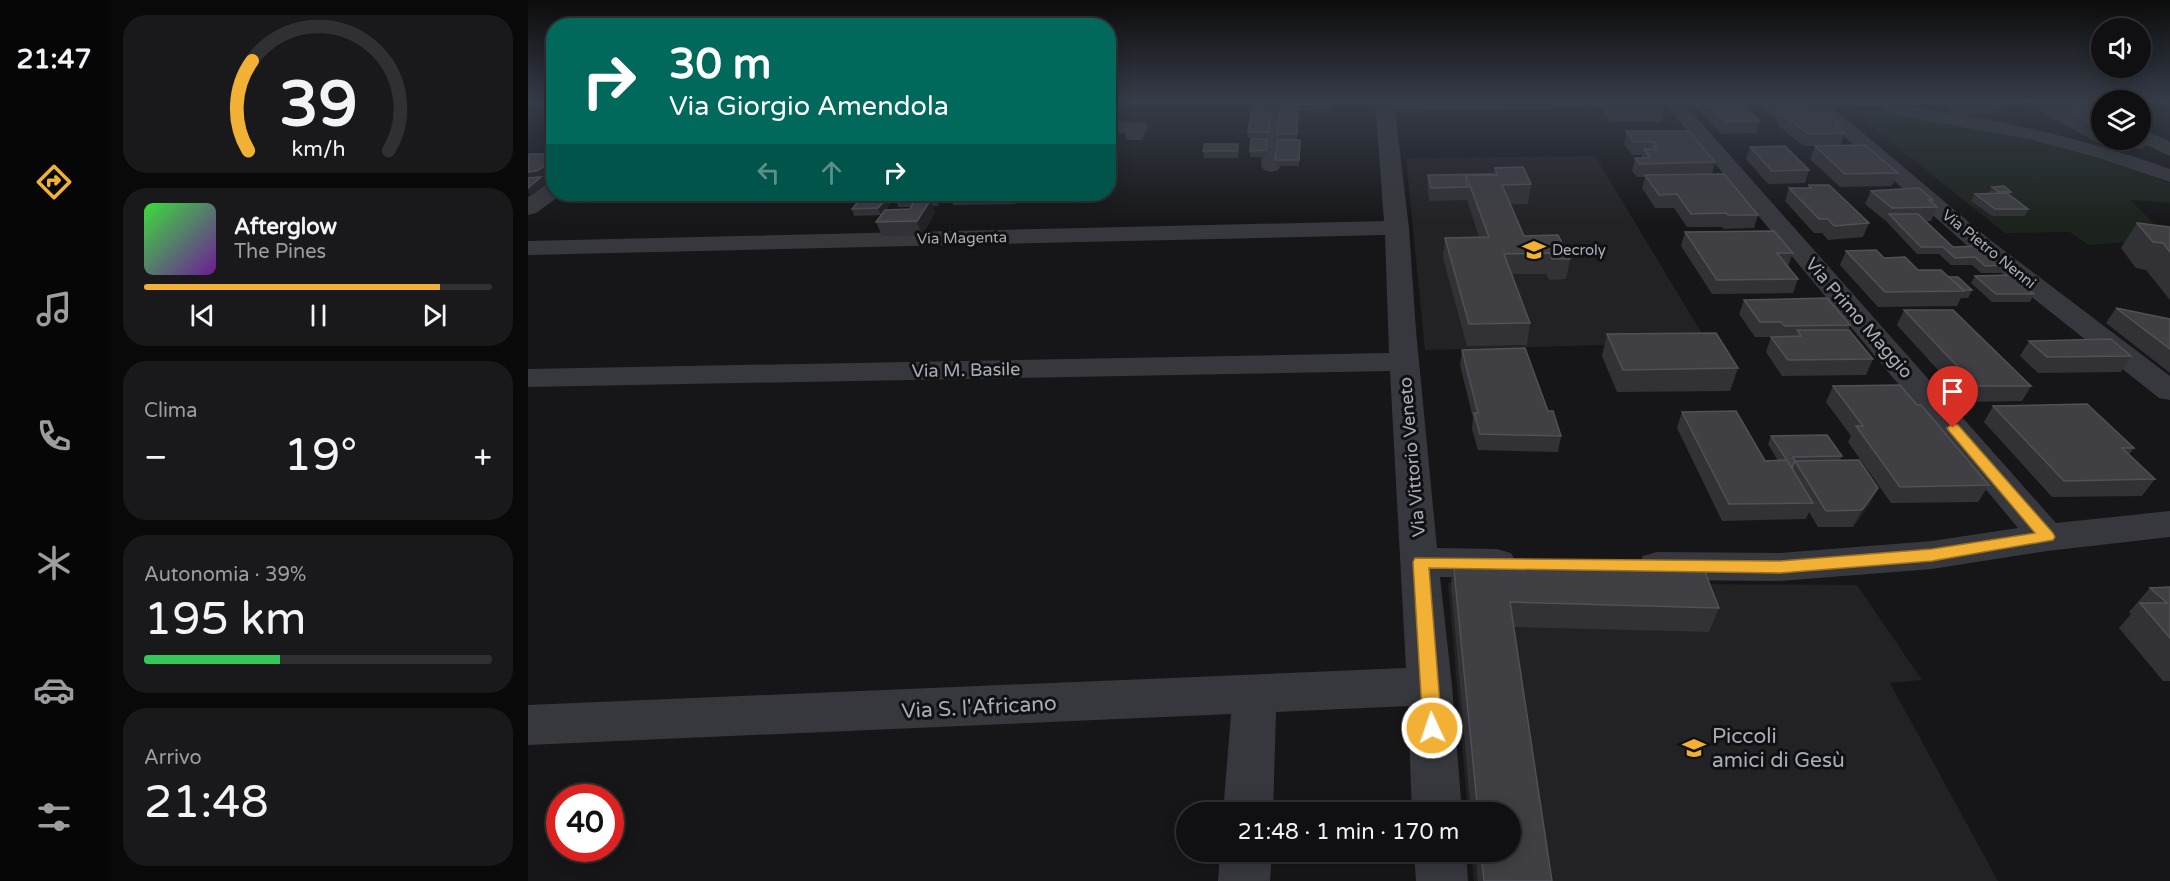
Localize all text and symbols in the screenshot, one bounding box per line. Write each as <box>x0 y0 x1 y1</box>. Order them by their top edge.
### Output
map controls <box>2091 18 2151 150</box>
button: sound <box>2091 18 2151 78</box>
text: 30 m <box>669 39 771 90</box>
icon: right <box>570 42 648 120</box>
text: 21:47 <box>17 43 91 76</box>
text: 39 <box>279 68 357 143</box>
text: Via Giorgio Amendola <box>669 90 949 123</box>
button: layers <box>2091 90 2151 150</box>
text: km/h <box>291 136 345 162</box>
icon: left <box>752 156 785 189</box>
icon: ahead <box>815 156 848 189</box>
icon: right <box>878 156 911 189</box>
icon: directions <box>33 161 75 203</box>
street label: Via Pietro Nenni <box>1939 206 2039 292</box>
text: Afterglow <box>234 214 337 240</box>
street label: Via Magenta <box>917 228 1007 248</box>
school or university icon: Decroly <box>1521 237 1547 263</box>
text: The Pines <box>234 240 326 264</box>
place label: Decroly <box>1552 241 1606 259</box>
street label: Via Primo Maggio <box>1801 253 1917 383</box>
icon: music <box>33 288 75 330</box>
icon: previous <box>186 299 219 332</box>
icon: pause <box>302 299 335 332</box>
icon: next <box>418 299 451 332</box>
street label: Via M. Basile <box>911 358 1021 382</box>
pin <box>1927 366 1978 428</box>
icon: arrive <box>1936 375 1969 408</box>
street label: Via Vittorio Veneto <box>1394 376 1430 538</box>
text: Clima <box>144 399 197 423</box>
icon: phone <box>33 415 75 457</box>
text: 19° <box>284 429 357 483</box>
text: − <box>144 438 168 477</box>
text: + <box>473 438 492 477</box>
icon: climate <box>33 542 75 584</box>
text: Autonomia · 39% <box>144 563 306 587</box>
text: 195 km <box>144 593 306 647</box>
icon: car <box>33 669 75 711</box>
street label: Via S. l'Africano <box>901 691 1057 724</box>
position arrow <box>1400 696 1464 760</box>
place label: Piccoli amici di Gesù <box>1712 724 1845 773</box>
school or university icon: Piccoli amici di Gesù <box>1681 735 1707 761</box>
text: Arrivo <box>144 746 202 770</box>
text: 21:48 <box>144 776 269 830</box>
speed limit sign: 40 <box>546 784 624 862</box>
icon: filters <box>33 796 75 838</box>
text: 21:48 · 1 min · 170 m <box>1238 819 1459 845</box>

